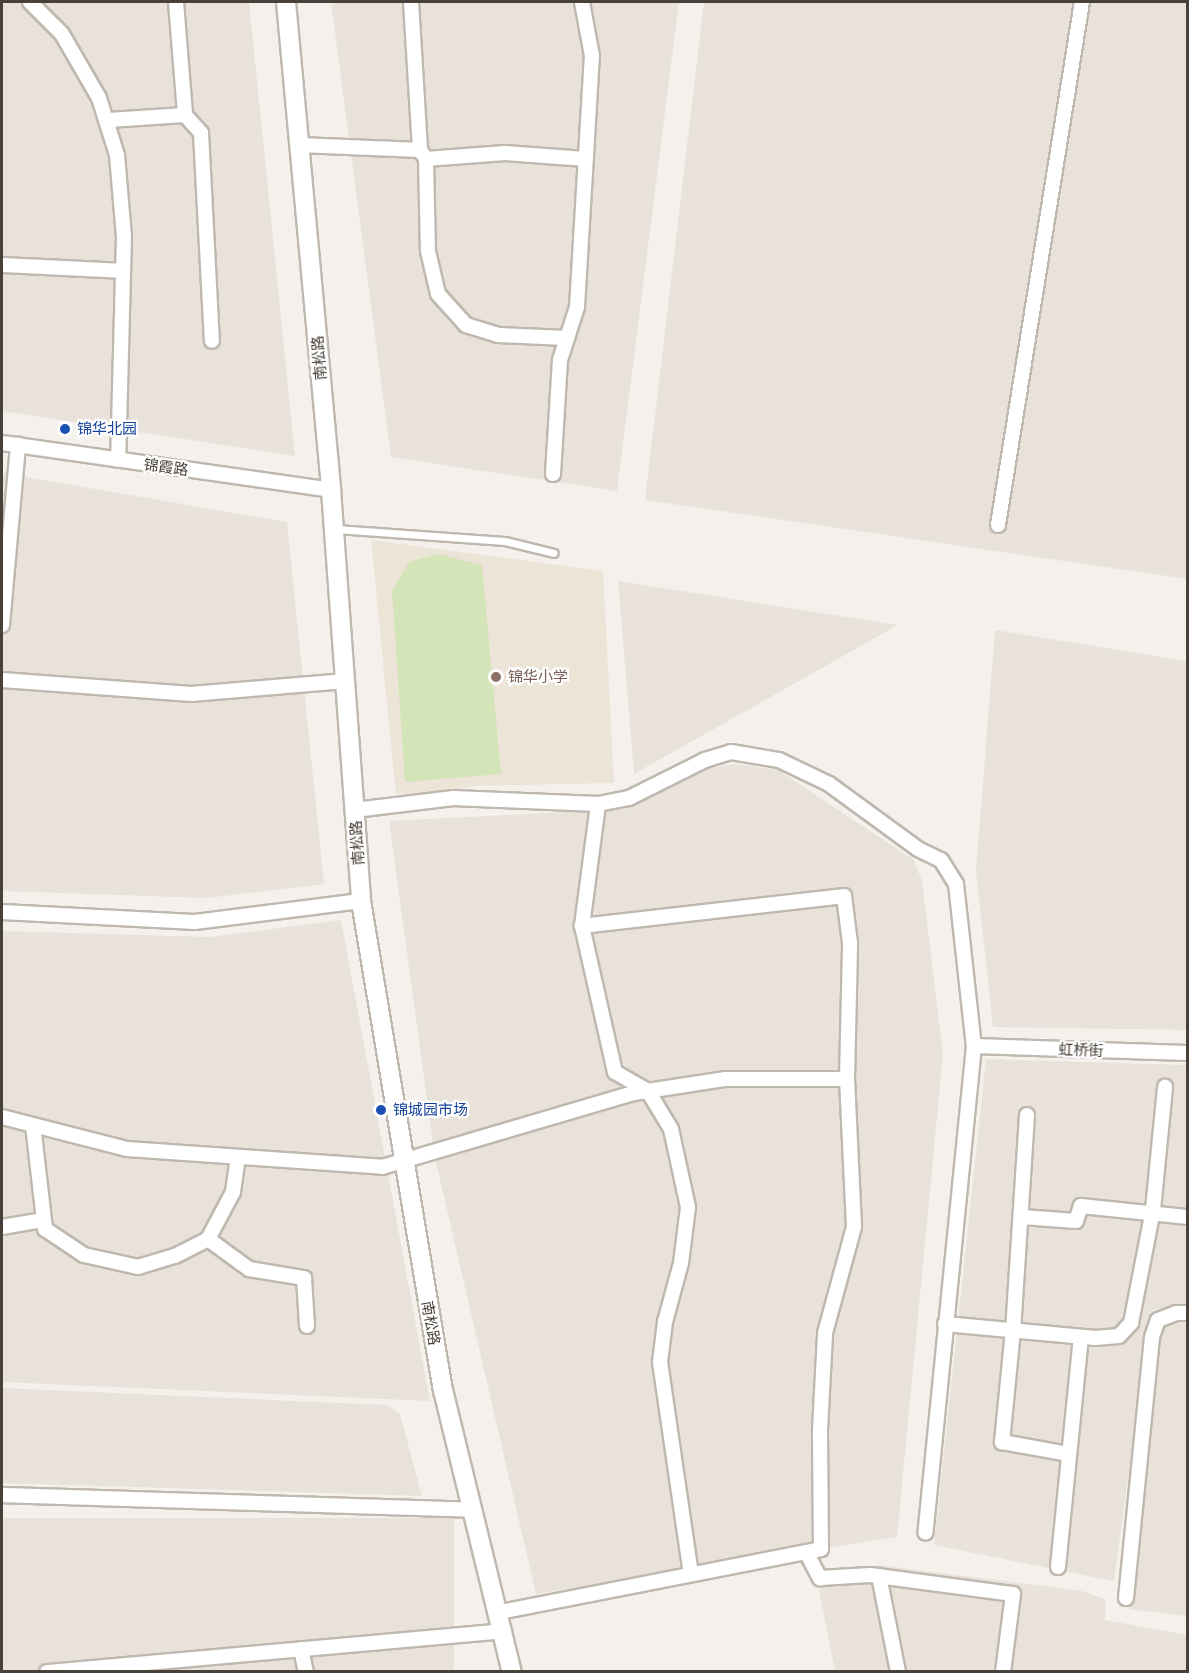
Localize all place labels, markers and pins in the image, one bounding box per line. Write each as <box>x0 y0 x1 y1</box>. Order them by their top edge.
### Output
place label: 锦华北园 <box>77 420 137 438</box>
marker: 锦华北园 <box>58 422 72 436</box>
place label: 锦华小学 <box>508 668 568 686</box>
marker: 锦华小学 <box>489 670 503 684</box>
place label: 锦城园市场 <box>393 1101 468 1119</box>
marker: 锦城园市场 <box>374 1103 388 1117</box>

